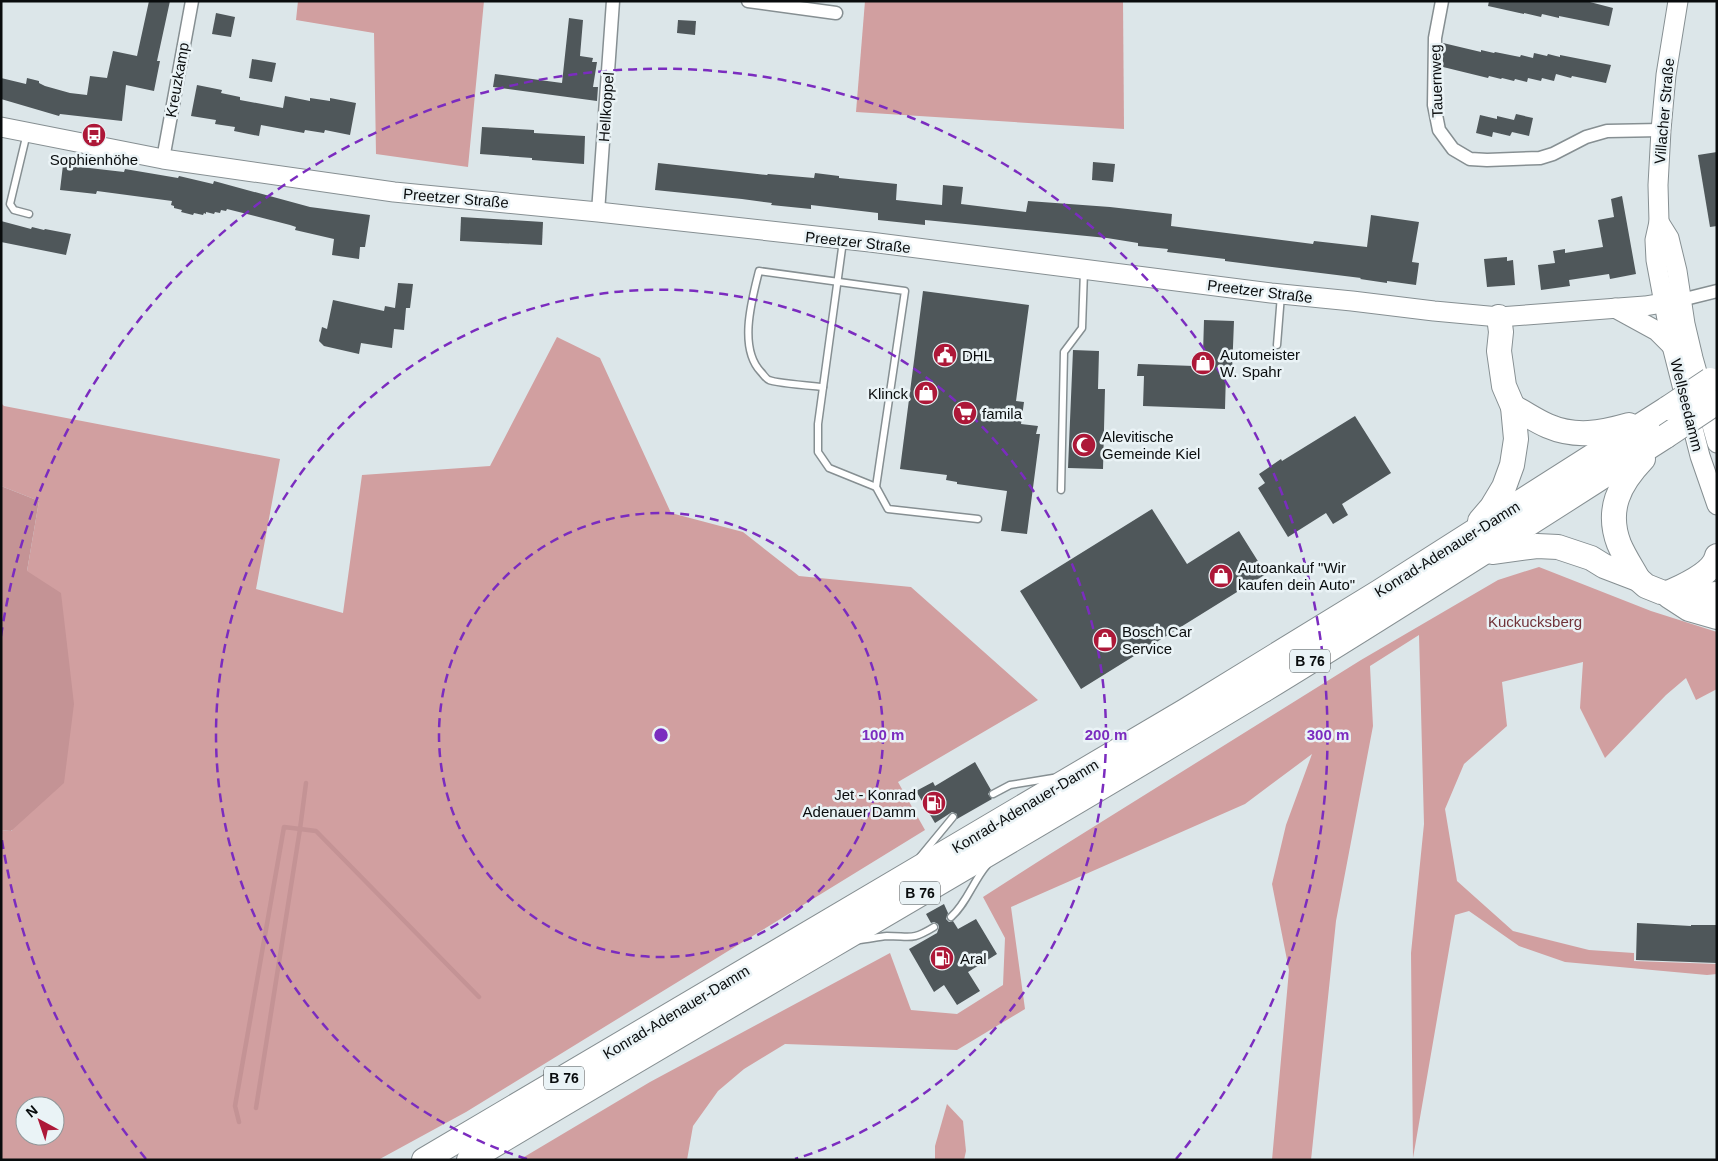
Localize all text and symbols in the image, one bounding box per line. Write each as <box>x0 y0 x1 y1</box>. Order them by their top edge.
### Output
street label: Kreuzkamp <box>162 41 192 119</box>
street label: Tauernweg <box>1426 44 1446 118</box>
street label: Villacher Straße <box>1651 57 1677 165</box>
street label: Hellkoppel <box>595 71 617 143</box>
bus stop icon: Sophienhöhe <box>81 122 107 148</box>
place label: Sophienhöhe <box>50 151 138 168</box>
street label: Preetzer Straße <box>403 185 509 211</box>
street label: Preetzer Straße <box>804 228 912 256</box>
street label: Preetzer Straße <box>1206 276 1314 306</box>
public building icon: DHL <box>932 342 958 368</box>
place label: Automeister W. Spahr <box>1220 346 1300 380</box>
place label: DHL <box>962 347 992 364</box>
shop icon: Automeister W. Spahr <box>1190 350 1216 376</box>
street label: Wellseedamm <box>1667 357 1707 453</box>
shop icon: Klinck <box>913 380 939 406</box>
place label: Klinck <box>868 385 908 402</box>
supermarket icon: famila <box>952 400 978 426</box>
place label: famila <box>982 405 1023 422</box>
place label: Alevitische Gemeinde Kiel <box>1102 428 1200 462</box>
mosque icon: Alevitische Gemeinde Kiel <box>1071 432 1097 458</box>
street label: Konrad-Adenauer-Damm <box>1371 497 1523 601</box>
place label: Autoankauf "Wir kaufen dein Auto" <box>1238 559 1355 593</box>
shop icon: Autoankauf "Wir kaufen dein Auto" <box>1208 563 1234 589</box>
park label: Kuckucksberg <box>1488 613 1582 630</box>
place label: Bosch Car Service <box>1122 623 1192 657</box>
shop icon: Bosch Car Service <box>1092 627 1118 653</box>
road number: B 76 <box>1290 649 1330 672</box>
centre of rings <box>652 726 670 744</box>
text: 100 m <box>862 726 904 743</box>
text: 200 m <box>1085 726 1127 743</box>
text: 300 m <box>1307 726 1349 743</box>
street label: Konrad-Adenauer-Damm <box>949 756 1101 856</box>
place label: Jet - Konrad Adenauer Damm <box>803 786 916 820</box>
fuel station icon: Jet - Konrad Adenauer Damm <box>921 790 947 816</box>
road number: B 76 <box>900 881 940 904</box>
fuel station icon: Aral <box>929 945 955 971</box>
place label: Aral <box>960 950 987 967</box>
street label: Konrad-Adenauer-Damm <box>600 962 752 1062</box>
road number: B 76 <box>544 1066 584 1090</box>
north arrow <box>15 1096 65 1146</box>
text: N <box>23 1102 41 1120</box>

